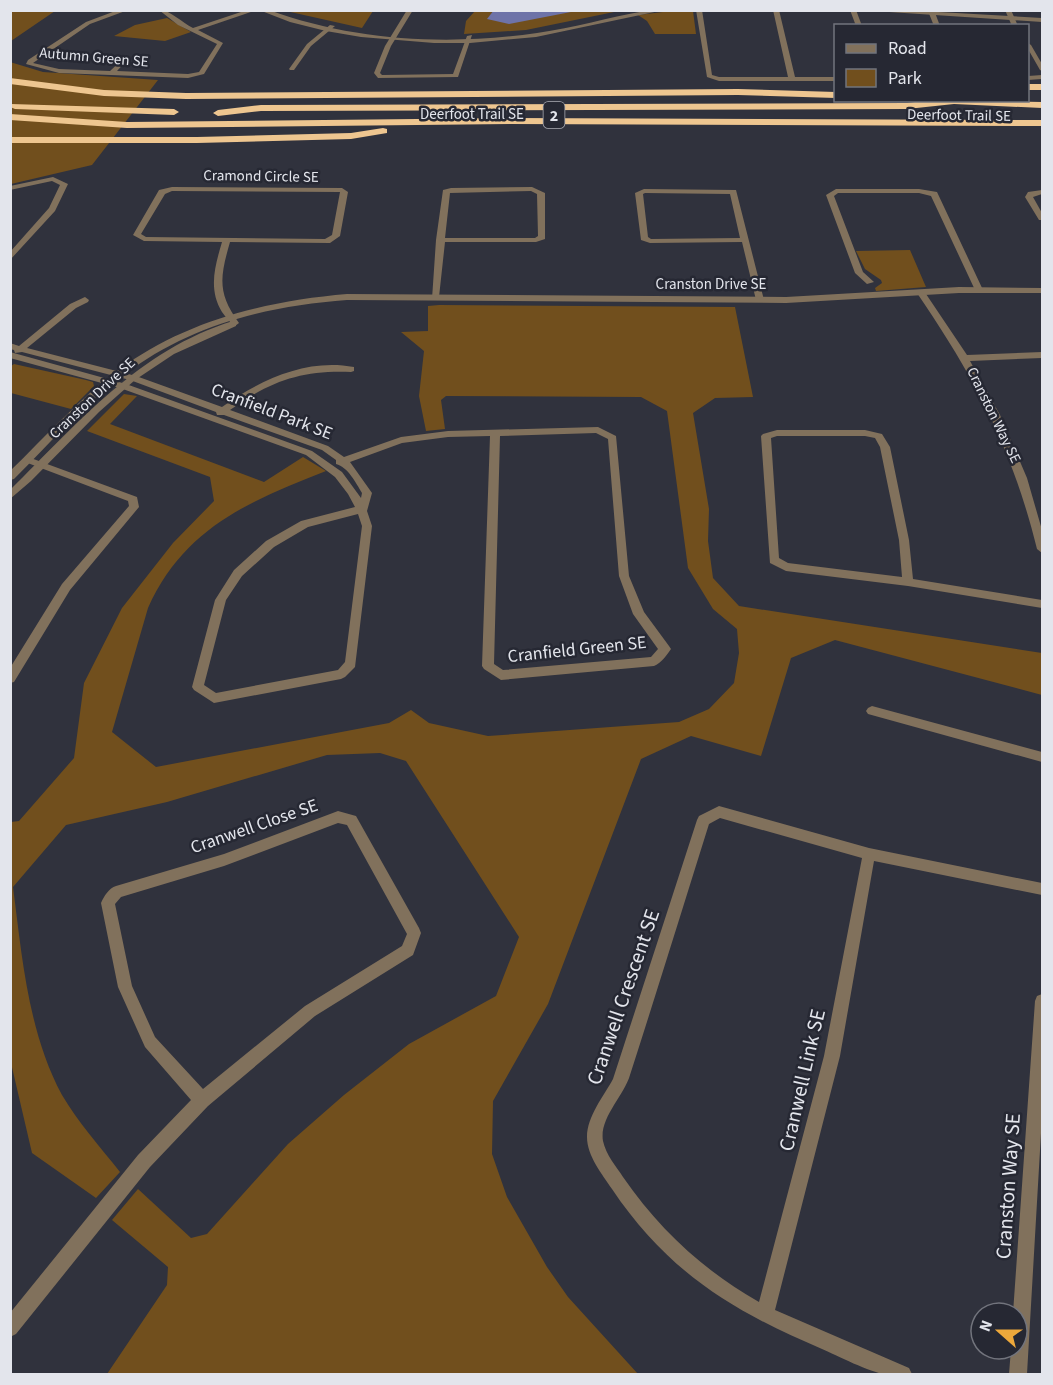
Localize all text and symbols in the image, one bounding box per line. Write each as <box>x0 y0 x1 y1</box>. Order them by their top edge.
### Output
legend <box>834 24 1029 102</box>
text: Road <box>888 36 927 61</box>
street label: Autumn Green SE <box>39 42 149 73</box>
text: Park <box>888 66 922 91</box>
road number: 2 <box>544 102 564 128</box>
street label: Deerfoot Trail SE <box>420 104 524 125</box>
street label: Deerfoot Trail SE <box>907 104 1011 127</box>
street label: Cramond Circle SE <box>203 165 319 188</box>
street label: Cranston Drive SE <box>656 274 766 295</box>
street label: Cranston Drive SE <box>45 353 140 444</box>
street label: Cranston Way SE <box>961 364 1026 467</box>
street label: Cranfield Park SE <box>208 377 336 446</box>
street label: Cranfield Green SE <box>506 630 648 669</box>
street label: Cranwell Close SE <box>187 793 321 860</box>
street label: Cranwell Crescent SE <box>579 905 667 1089</box>
street label: Cranwell Link SE <box>771 1006 833 1154</box>
street label: Cranston Way SE <box>988 1112 1028 1260</box>
north arrow <box>969 1301 1029 1361</box>
text: N <box>974 1317 998 1335</box>

